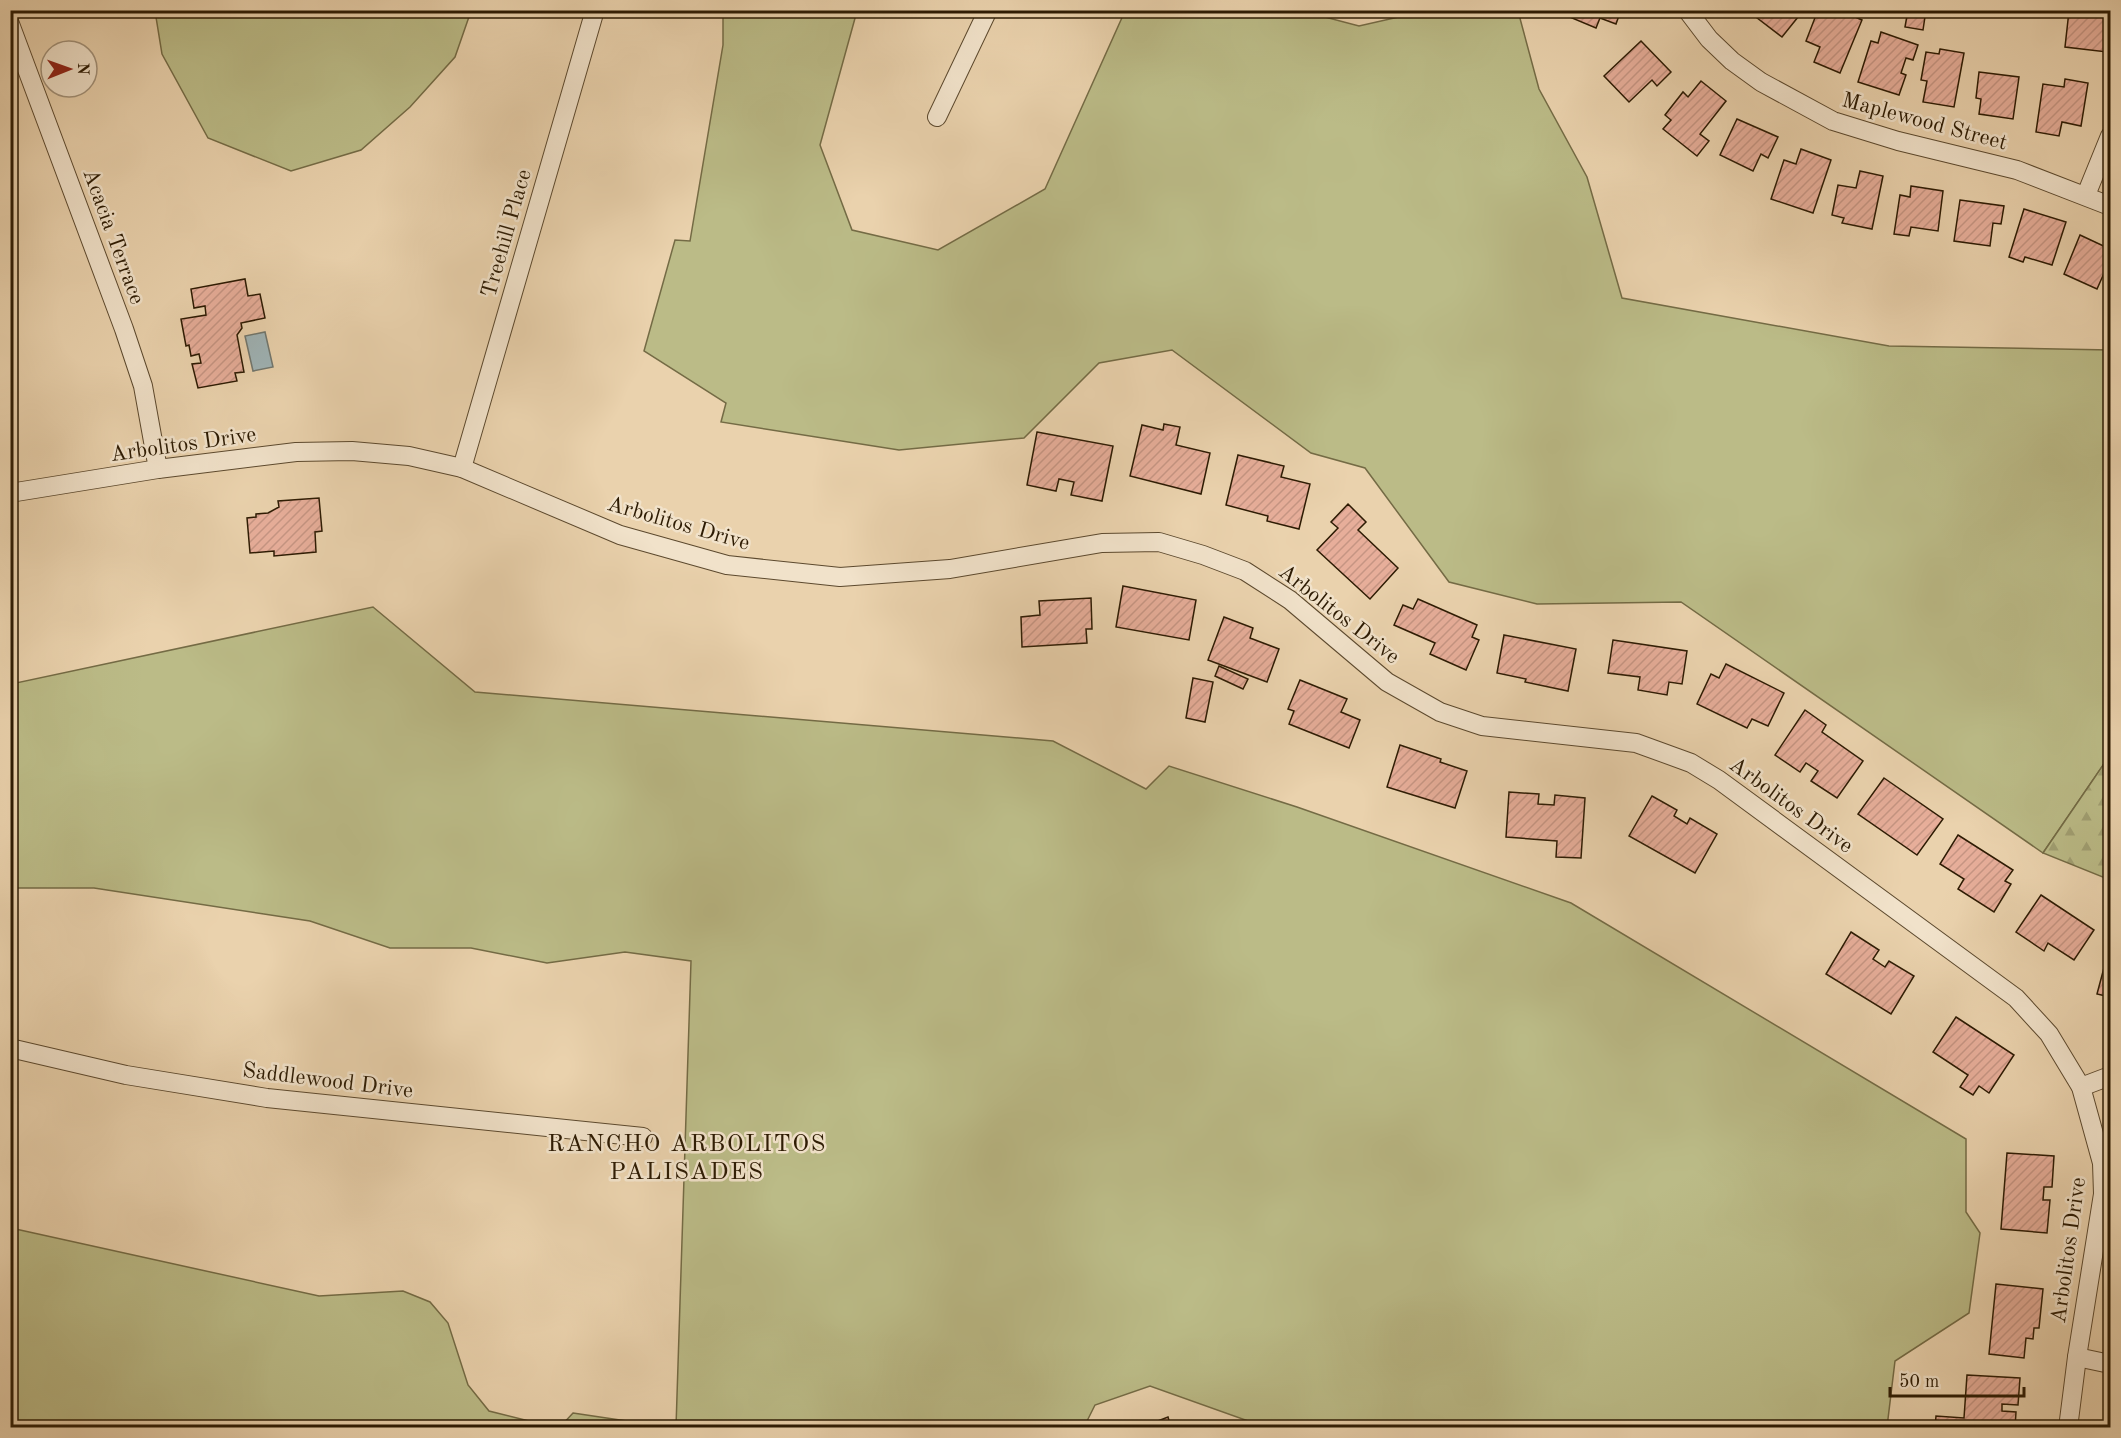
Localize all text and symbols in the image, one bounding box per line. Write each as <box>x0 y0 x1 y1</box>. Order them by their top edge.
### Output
north arrow <box>39 39 99 99</box>
text: N <box>74 63 90 76</box>
street label: Maplewood Street <box>1839 89 2010 155</box>
street label: Acacia Terrace <box>78 166 148 308</box>
street label: Treehill Place <box>478 167 536 300</box>
street label: Arbolitos Drive <box>109 424 258 466</box>
street label: Arbolitos Drive <box>605 493 752 555</box>
street label: Arbolitos Drive <box>1274 561 1403 669</box>
street label: Arbolitos Drive <box>1725 753 1857 858</box>
street label: Saddlewood Drive <box>241 1060 414 1102</box>
district label: RANCHO ARBOLITOS PALISADES <box>547 1133 827 1185</box>
street label: Arbolitos Drive <box>2048 1176 2090 1325</box>
scale bar <box>1890 1360 2024 1398</box>
text: 50 m <box>1899 1373 1939 1391</box>

